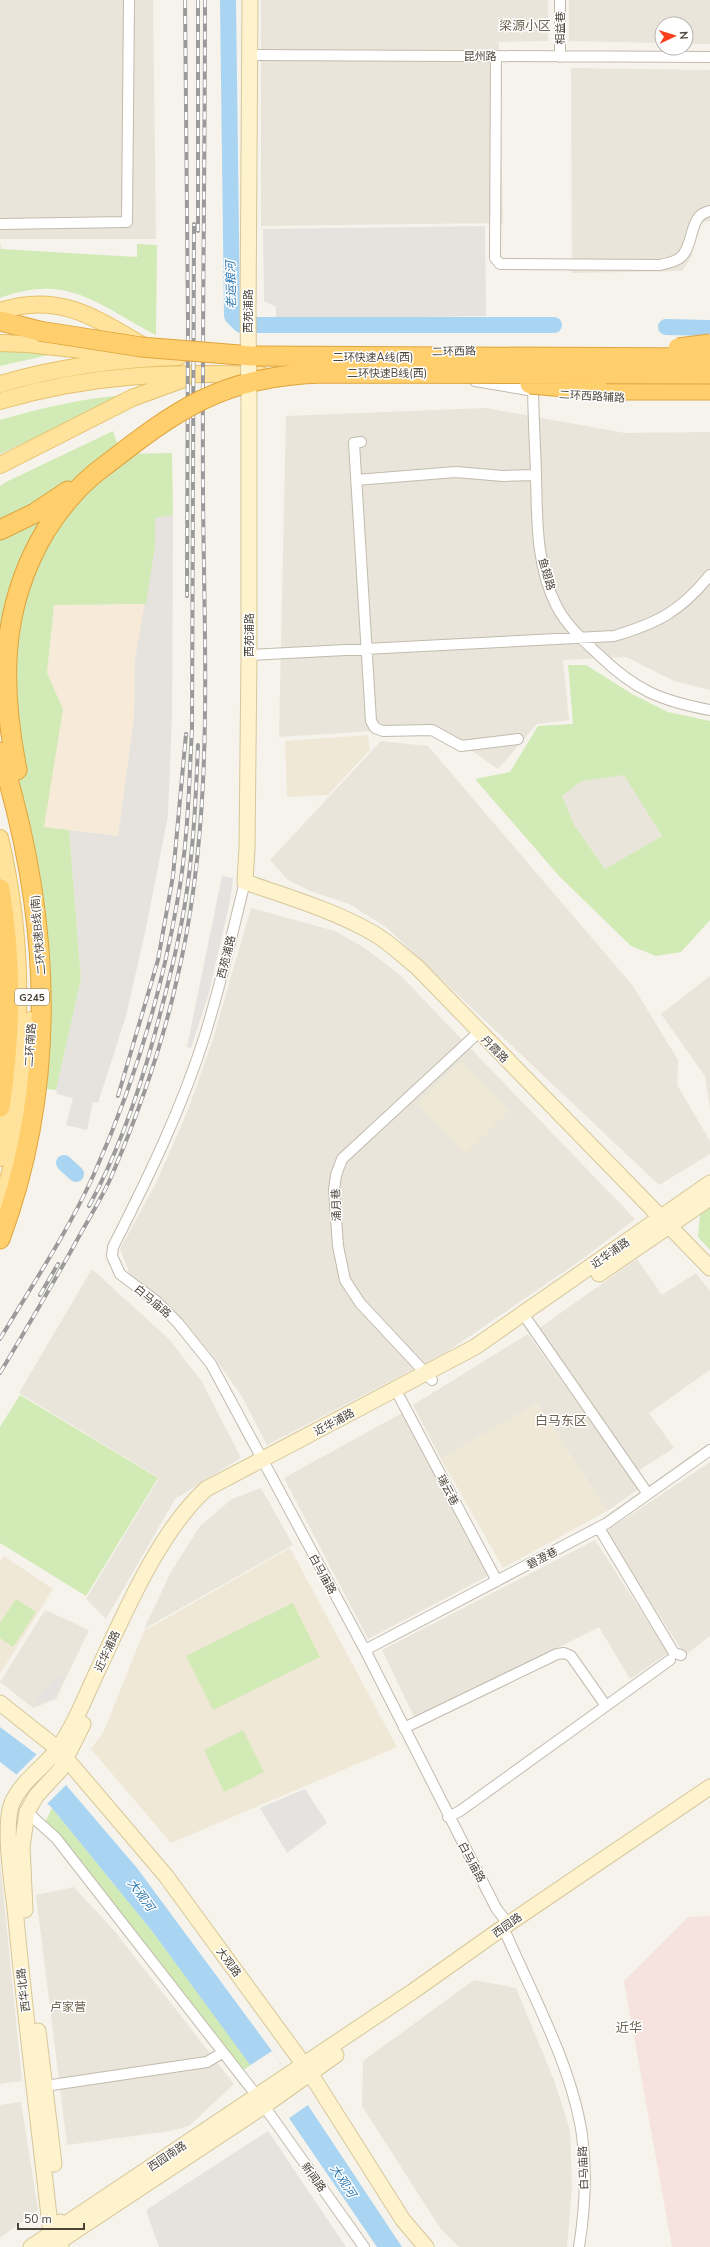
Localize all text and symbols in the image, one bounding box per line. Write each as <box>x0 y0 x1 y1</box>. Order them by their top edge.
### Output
street label: 相益巷 <box>553 12 568 45</box>
north arrow <box>654 16 694 56</box>
district label: 梁源小区 <box>499 17 551 35</box>
text: N <box>676 31 691 40</box>
street label: 昆州路 <box>464 49 497 64</box>
water label: 老运粮河 <box>223 259 239 309</box>
street label: 西苑浦路 <box>241 289 256 333</box>
street label: 二环西路 <box>432 344 476 359</box>
street label: 二环快速A线(西) <box>333 350 414 365</box>
street label: 二环快速B线(西) <box>347 366 427 381</box>
street label: 二环西路辅路 <box>559 387 625 406</box>
street label: 鱼翅路 <box>535 556 558 592</box>
street label: 西苑浦路 <box>242 613 257 657</box>
street label: 二环快速B线(南) <box>28 894 49 976</box>
street label: 西苑浦路 <box>214 934 239 980</box>
road number: G245 <box>15 989 49 1005</box>
street label: 二环南路 <box>21 1023 40 1068</box>
street label: 丹霞路 <box>478 1032 512 1066</box>
street label: 涌月巷 <box>328 1188 345 1222</box>
street label: 近华浦路 <box>588 1235 633 1272</box>
street label: 白马庙路 <box>131 1281 174 1321</box>
street label: 近华浦路 <box>311 1405 357 1439</box>
district label: 白马东区 <box>535 1412 587 1430</box>
street label: 瑞云巷 <box>433 1472 462 1508</box>
street label: 碧澄巷 <box>524 1544 560 1573</box>
street label: 白马庙路 <box>305 1551 340 1597</box>
street label: 近华浦路 <box>91 1628 124 1674</box>
street label: 白马庙路 <box>455 1839 489 1885</box>
water label: 大观河 <box>124 1876 159 1916</box>
street label: 西园路 <box>489 1910 525 1941</box>
street label: 大观路 <box>213 1945 244 1980</box>
street label: 西华北路 <box>13 1967 34 2013</box>
district label: 卢家营 <box>50 1999 86 2015</box>
district label: 近华 <box>616 2019 642 2037</box>
street label: 西园南路 <box>145 2138 190 2175</box>
street label: 白马庙路 <box>575 2146 592 2190</box>
street label: 新闻路 <box>298 2160 329 2195</box>
water label: 大观河 <box>326 2162 361 2202</box>
scale bar <box>18 2205 84 2231</box>
text: 50 m <box>24 2211 52 2227</box>

